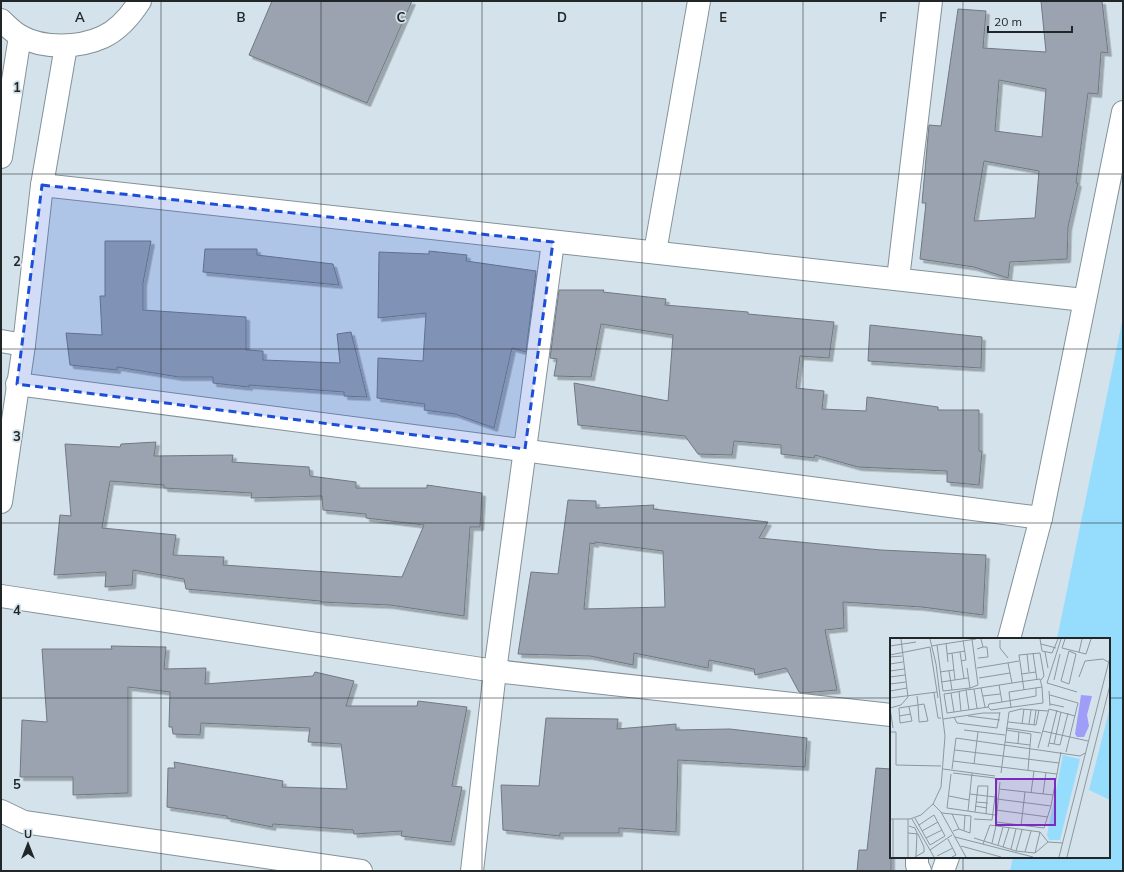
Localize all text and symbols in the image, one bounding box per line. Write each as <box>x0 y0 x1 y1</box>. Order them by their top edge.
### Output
scale bar <box>988 8 1072 34</box>
text: A <box>75 9 85 25</box>
text: B <box>237 9 246 25</box>
text: C <box>397 9 406 25</box>
text: D <box>557 9 567 25</box>
text: E <box>719 9 727 25</box>
text: F <box>879 9 887 25</box>
text: 20 m <box>994 14 1022 29</box>
text: 1 <box>13 79 21 95</box>
text: 2 <box>13 253 21 269</box>
text: 3 <box>13 428 21 444</box>
text: 4 <box>13 602 21 618</box>
inset map <box>890 638 1110 858</box>
text: 5 <box>13 776 21 792</box>
north arrow <box>8 824 48 864</box>
text: U <box>24 827 32 841</box>

